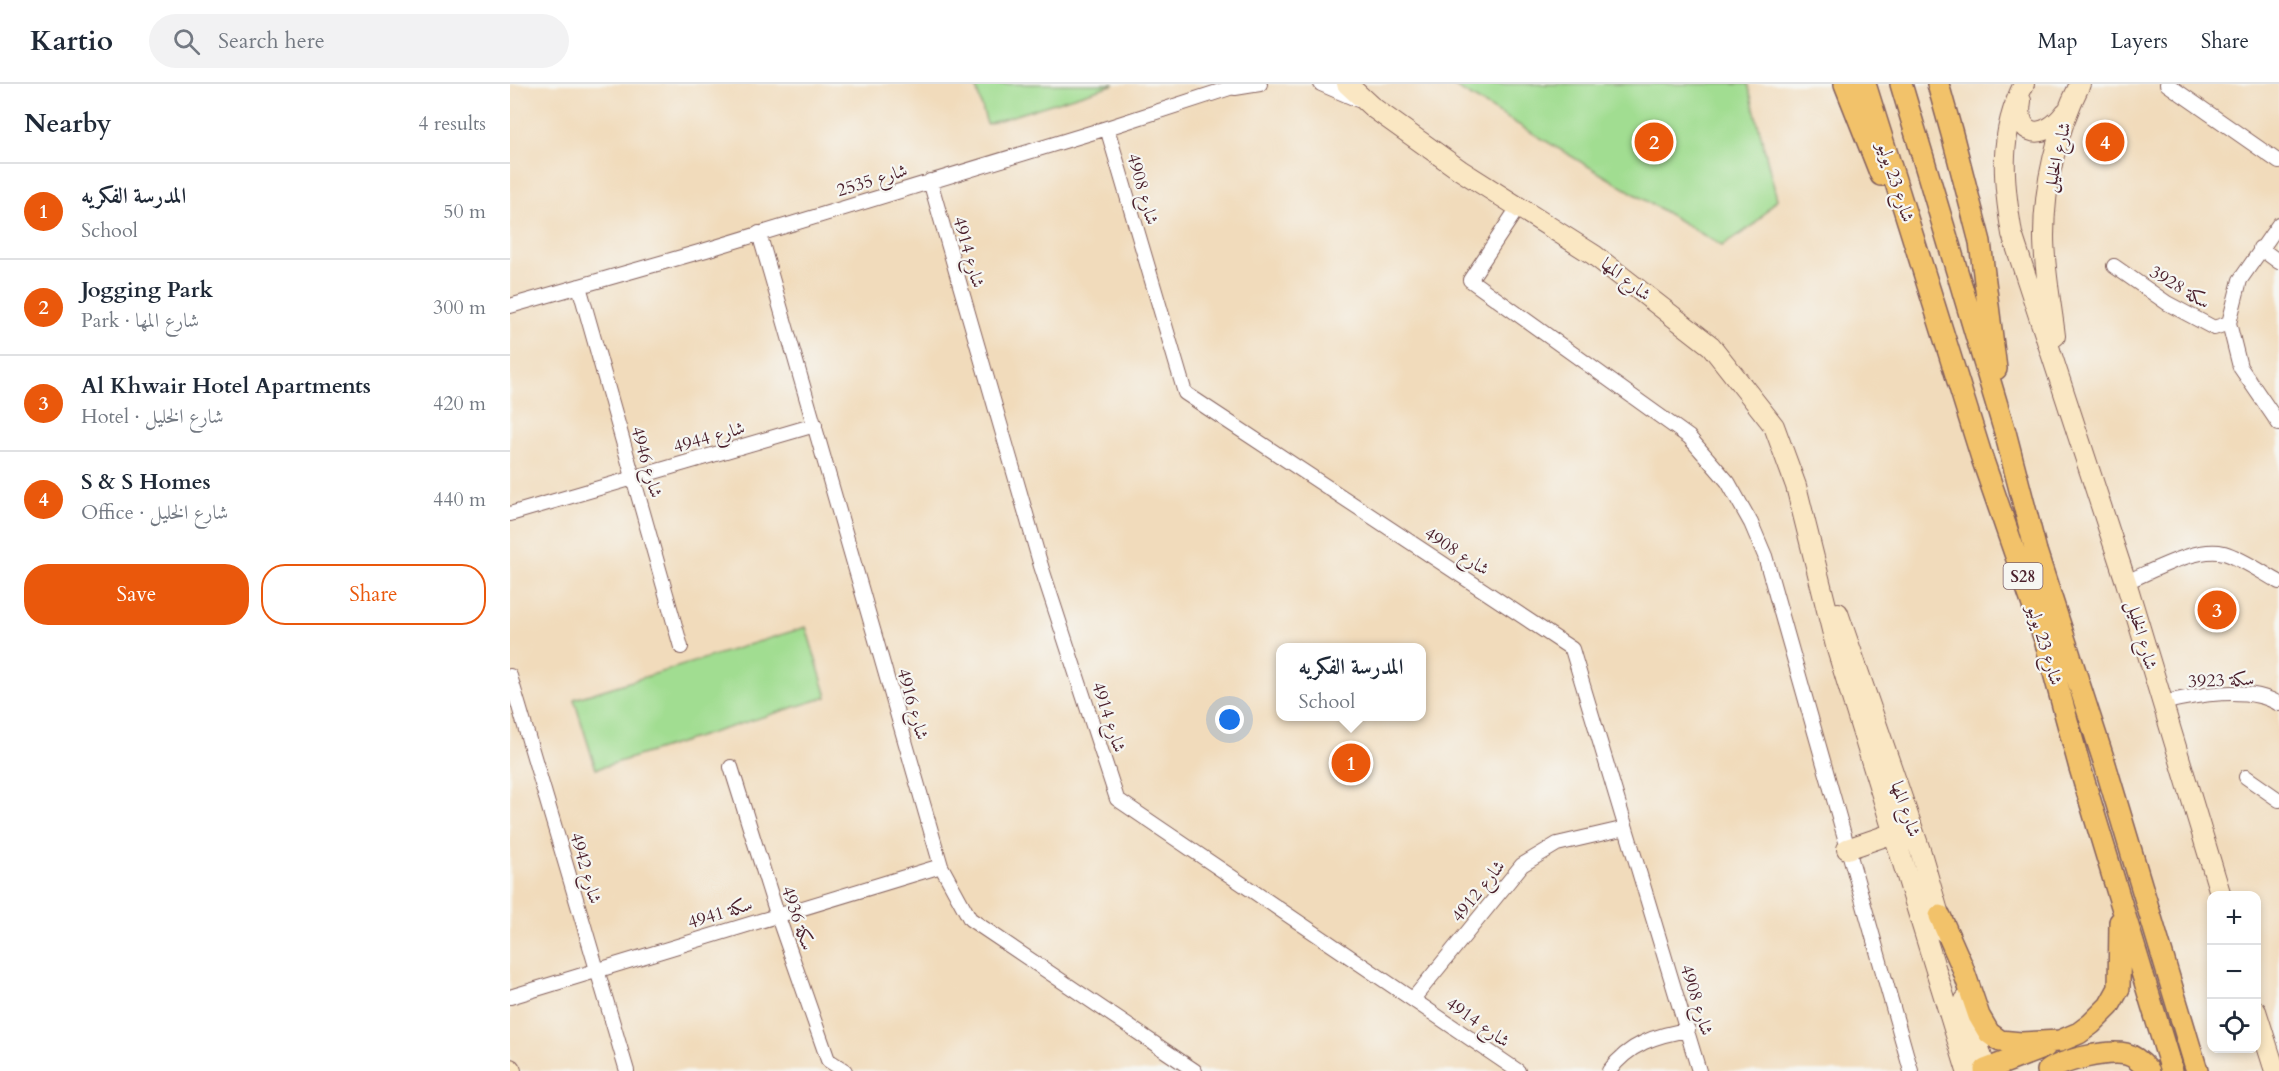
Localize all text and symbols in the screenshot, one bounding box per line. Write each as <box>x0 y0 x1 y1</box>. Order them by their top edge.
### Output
search box <box>149 14 569 68</box>
text: Kartio <box>30 22 113 60</box>
icon: search <box>170 25 203 58</box>
text: Search here <box>218 26 325 56</box>
text: Map <box>2038 27 2078 56</box>
text: Layers <box>2111 27 2168 56</box>
text: Share <box>2201 27 2249 56</box>
text: Nearby <box>24 106 112 141</box>
text: 4 results <box>418 110 486 137</box>
pin: 2 <box>1634 120 1674 164</box>
street label: شارع الخليل <box>2037 120 2080 195</box>
pin: 4 <box>2086 120 2124 164</box>
street label: شارع 23 يوليو <box>1868 137 1920 226</box>
street label: 4908 شارع <box>1119 151 1165 228</box>
street label: 2535 شارع <box>834 158 911 205</box>
text: المدرسة الفكريه <box>81 181 186 211</box>
text: 1 <box>38 198 49 225</box>
text: 50 m <box>443 198 486 225</box>
street label: 4914 شارع <box>945 214 991 291</box>
text: School <box>81 217 138 244</box>
street label: شارع المها <box>1594 252 1656 309</box>
street label: سكة 3928 <box>2145 260 2215 315</box>
text: Jogging Park <box>81 275 213 305</box>
text: 2 <box>38 294 49 321</box>
text: 300 m <box>433 294 486 321</box>
text: Park · شارع المها <box>81 307 199 334</box>
text: Al Khwair Hotel Apartments <box>81 371 371 401</box>
text: 3 <box>38 390 49 417</box>
text: 420 m <box>433 390 486 417</box>
text: Hotel · شارع الخليل <box>81 403 224 430</box>
street label: 4944 شارع <box>671 415 748 461</box>
street label: 4946 شارع <box>623 424 669 501</box>
text: S & S Homes <box>81 467 211 497</box>
text: 4 <box>38 486 49 513</box>
text: 440 m <box>433 486 486 513</box>
text: Office · شارع الخليل <box>81 499 228 526</box>
street label: 4908 شارع <box>1418 521 1494 583</box>
road number: S28 <box>2004 563 2042 589</box>
button: Save <box>24 564 249 625</box>
button: Share <box>261 564 486 625</box>
pin: 3 <box>2198 588 2236 632</box>
street label: شارع الخليل <box>2118 598 2163 673</box>
street label: شارع 23 يوليو <box>2018 600 2069 689</box>
popup <box>1276 643 1426 721</box>
text: المدرسة الفكريه <box>1298 652 1404 682</box>
street label: 4916 شارع <box>889 666 935 743</box>
street label: سكة 3923 <box>2187 667 2255 694</box>
street label: 4914 شارع <box>1083 679 1132 756</box>
text: School <box>1298 688 1355 715</box>
your location <box>1215 705 1244 734</box>
pin: 1 <box>1332 740 1370 786</box>
street label: شارع المها <box>1882 778 1927 841</box>
street label: 4942 شارع <box>562 830 608 907</box>
street label: 4912 شارع <box>1446 855 1513 929</box>
street label: سكة 4936 <box>775 883 820 954</box>
map controls <box>2207 891 2261 1053</box>
button: + <box>2207 891 2261 945</box>
street label: سكة 4941 <box>685 892 756 935</box>
button: − <box>2207 945 2261 999</box>
street label: 4908 شارع <box>1672 962 1719 1039</box>
street label: 4914 شارع <box>1440 991 1515 1055</box>
button: locate <box>2207 999 2261 1053</box>

